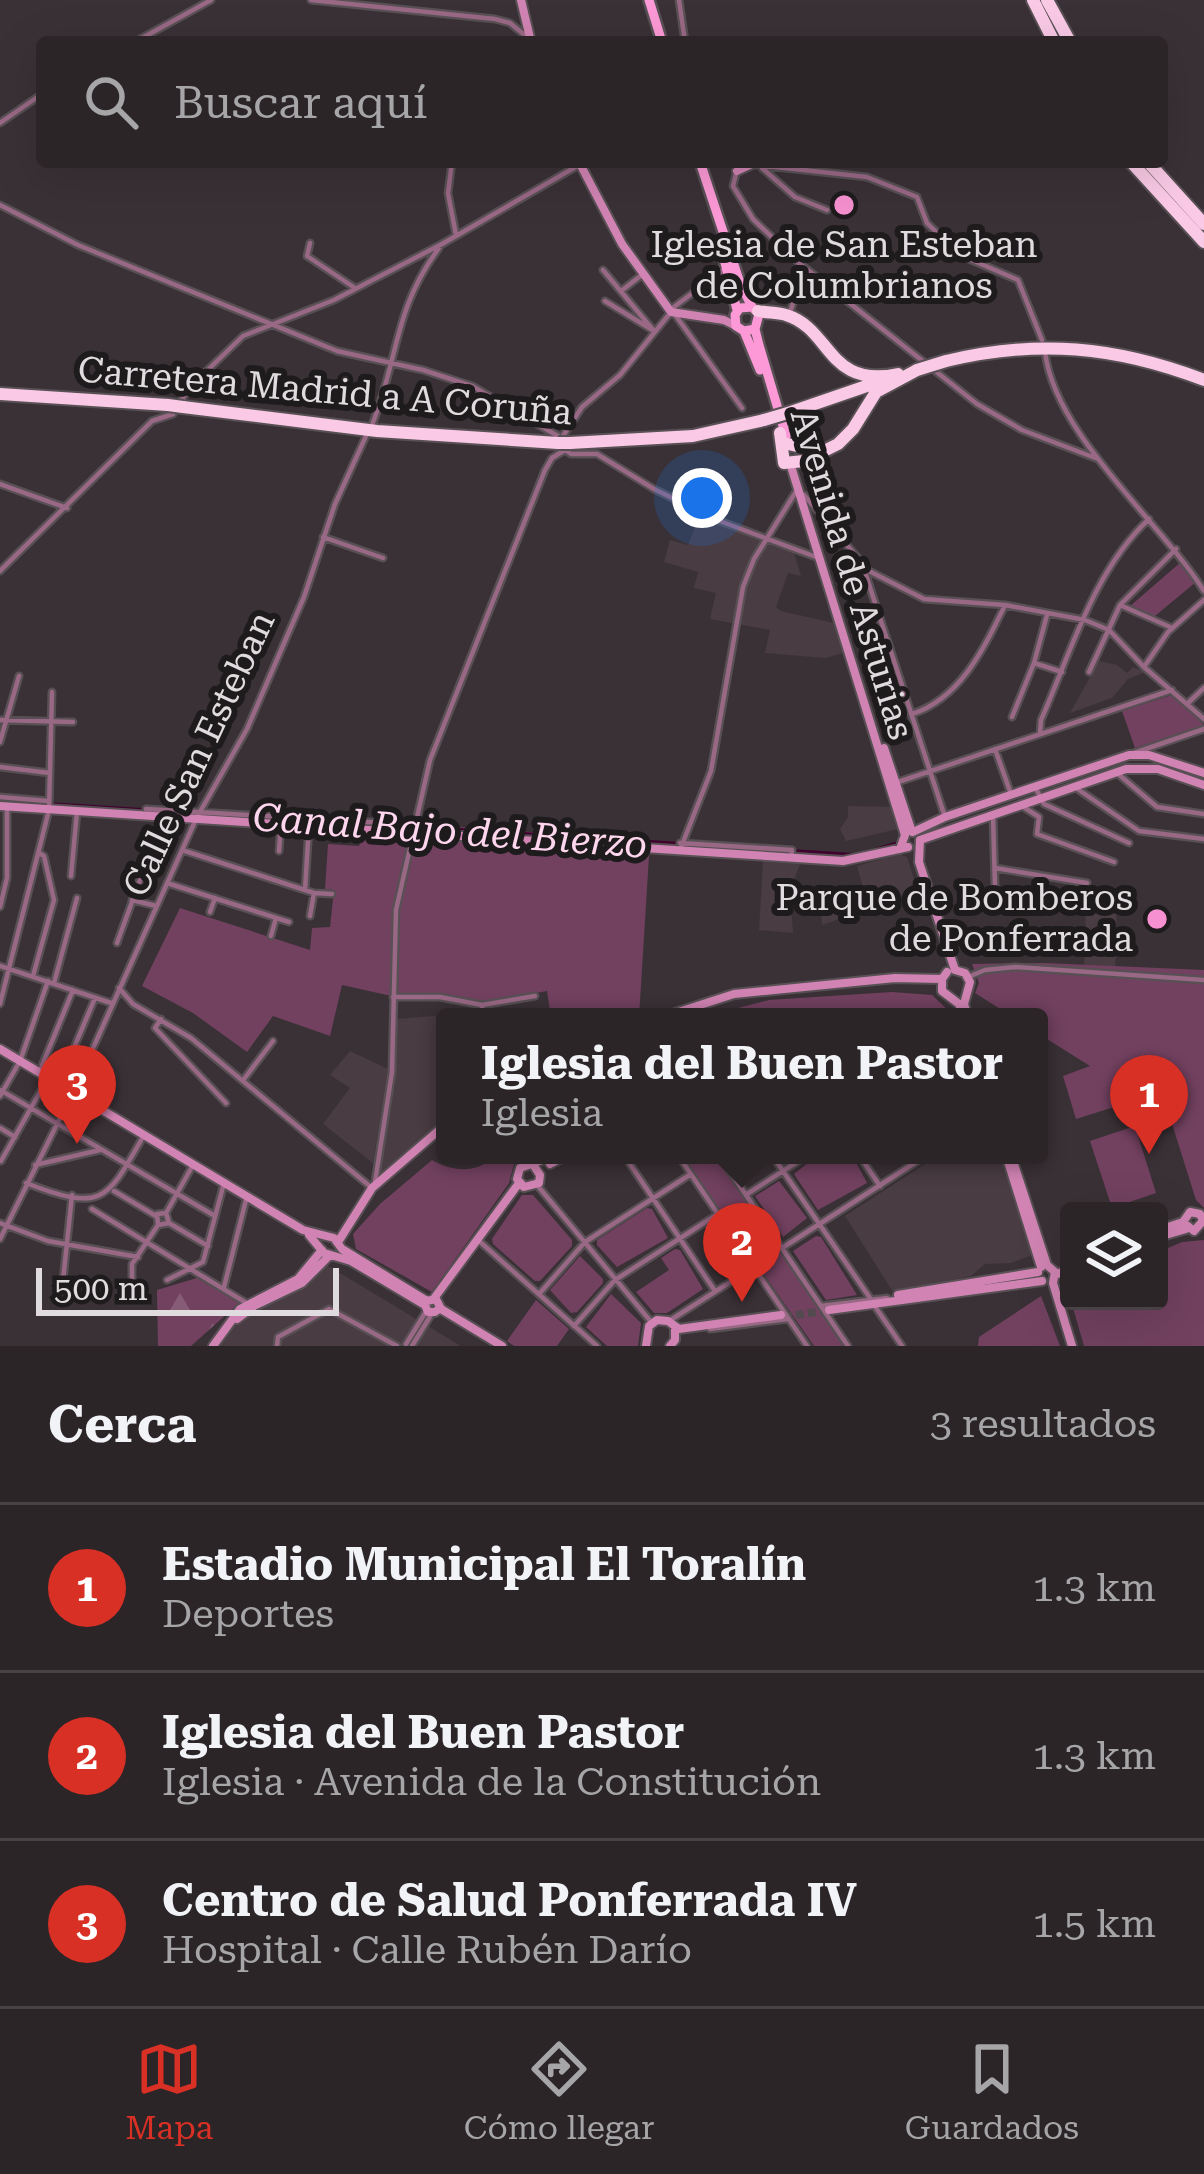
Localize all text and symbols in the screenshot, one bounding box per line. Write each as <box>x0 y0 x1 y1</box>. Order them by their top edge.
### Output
search box <box>36 36 1168 168</box>
icon: search <box>78 69 144 135</box>
text: Buscar aquí <box>174 76 427 129</box>
marker: Iglesia de San Esteban de Columbrianos <box>831 192 857 218</box>
place label: Iglesia de San Esteban de Columbrianos <box>650 224 1038 307</box>
street label: Carretera Madrid a A Coruña <box>76 348 574 434</box>
street label: Avenida de Asturias <box>782 404 922 744</box>
your location <box>672 468 732 528</box>
street label: Calle San Esteban <box>115 605 283 903</box>
water label: Canal Bajo del Bierzo <box>251 794 649 868</box>
place label: Parque de Bomberos de Ponferrada <box>775 877 1133 960</box>
marker: Parque de Bomberos de Ponferrada <box>1144 906 1170 932</box>
popup <box>436 1008 1048 1164</box>
text: Iglesia del Buen Pastor <box>481 1037 1003 1090</box>
pin: 3 <box>38 1045 116 1144</box>
pin: 1 <box>1110 1055 1188 1154</box>
text: Iglesia <box>481 1090 603 1136</box>
map controls <box>1060 1202 1168 1310</box>
button: layers <box>1060 1202 1168 1310</box>
pin: 2 <box>703 1203 781 1302</box>
scale bar <box>36 1262 339 1315</box>
text: 500 m <box>54 1269 148 1308</box>
text: Cerca <box>48 1395 197 1454</box>
text: 3 resultados <box>930 1401 1156 1447</box>
text: Estadio Municipal El Toralín <box>162 1538 806 1591</box>
text: 1 <box>76 1565 98 1611</box>
text: 1.3 km <box>1032 1565 1156 1611</box>
text: Deportes <box>162 1591 334 1637</box>
text: Iglesia del Buen Pastor <box>162 1706 685 1759</box>
text: 2 <box>76 1733 98 1779</box>
text: 1.3 km <box>1032 1733 1156 1779</box>
text: Iglesia · Avenida de la Constitución <box>162 1759 821 1805</box>
text: Centro de Salud Ponferrada IV <box>162 1874 857 1927</box>
text: 3 <box>76 1901 98 1947</box>
text: 1.5 km <box>1032 1901 1156 1947</box>
text: Hospital · Calle Rubén Darío <box>162 1927 692 1973</box>
tab: Mapa <box>125 2036 213 2147</box>
tab: Cómo llegar <box>464 2036 654 2147</box>
tab: Guardados <box>905 2036 1079 2147</box>

